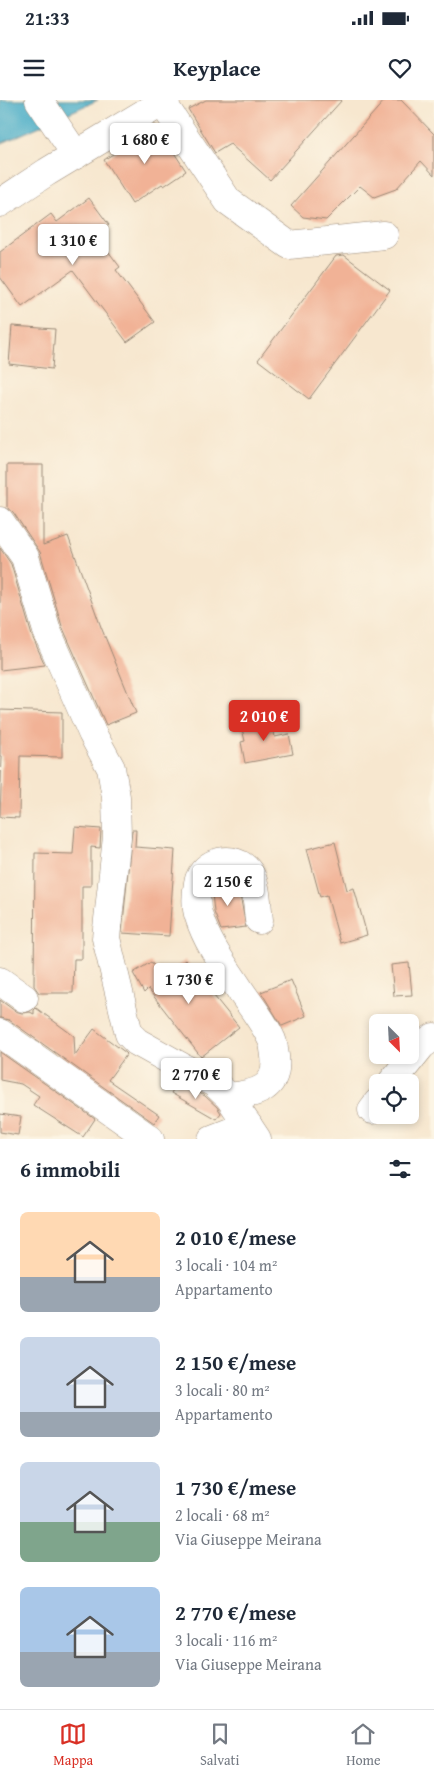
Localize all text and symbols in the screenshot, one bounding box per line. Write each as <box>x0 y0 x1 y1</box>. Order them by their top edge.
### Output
text: 21:33 <box>25 4 70 32</box>
text: Keyplace <box>173 52 261 84</box>
icon: menu <box>20 54 48 82</box>
icon: heart <box>386 54 414 82</box>
pin: 1 680 € <box>99 122 191 165</box>
text: 1 680 € <box>121 127 169 151</box>
pin: 1 310 € <box>27 224 119 266</box>
text: 1 310 € <box>49 228 97 252</box>
pin: 2 010 € <box>218 700 310 742</box>
text: 2 010 € <box>240 704 288 728</box>
pin: 2 150 € <box>182 864 274 907</box>
text: 2 150 € <box>204 869 252 893</box>
pin: 1 730 € <box>143 962 235 1005</box>
text: 1 730 € <box>165 967 213 991</box>
north arrow <box>369 1014 419 1064</box>
map controls <box>369 1014 419 1124</box>
pin: 2 770 € <box>150 1058 242 1100</box>
text: 2 770 € <box>172 1062 220 1086</box>
button: locate <box>369 1074 419 1124</box>
text: 6 immobili <box>20 1154 120 1185</box>
icon: filters <box>386 1155 414 1183</box>
text: 2 010 €/mese <box>175 1222 296 1253</box>
icon: home <box>60 1232 120 1292</box>
text: 3 locali · 104 m² <box>175 1253 277 1277</box>
text: Appartamento <box>175 1277 273 1301</box>
text: 2 150 €/mese <box>175 1347 296 1378</box>
icon: home <box>60 1357 120 1417</box>
text: 3 locali · 80 m² <box>175 1378 270 1402</box>
text: Appartamento <box>175 1402 273 1426</box>
text: 1 730 €/mese <box>175 1472 296 1503</box>
icon: home <box>60 1482 120 1542</box>
text: 2 locali · 68 m² <box>175 1503 270 1527</box>
text: Via Giuseppe Meirana <box>175 1527 321 1551</box>
text: 2 770 €/mese <box>175 1597 296 1628</box>
icon: home <box>60 1607 120 1667</box>
text: 3 locali · 116 m² <box>175 1628 277 1652</box>
text: Via Giuseppe Meirana <box>175 1652 321 1676</box>
tab: Mappa <box>53 1720 93 1770</box>
tab: Salvati <box>200 1720 239 1770</box>
tab: Home <box>346 1720 381 1770</box>

